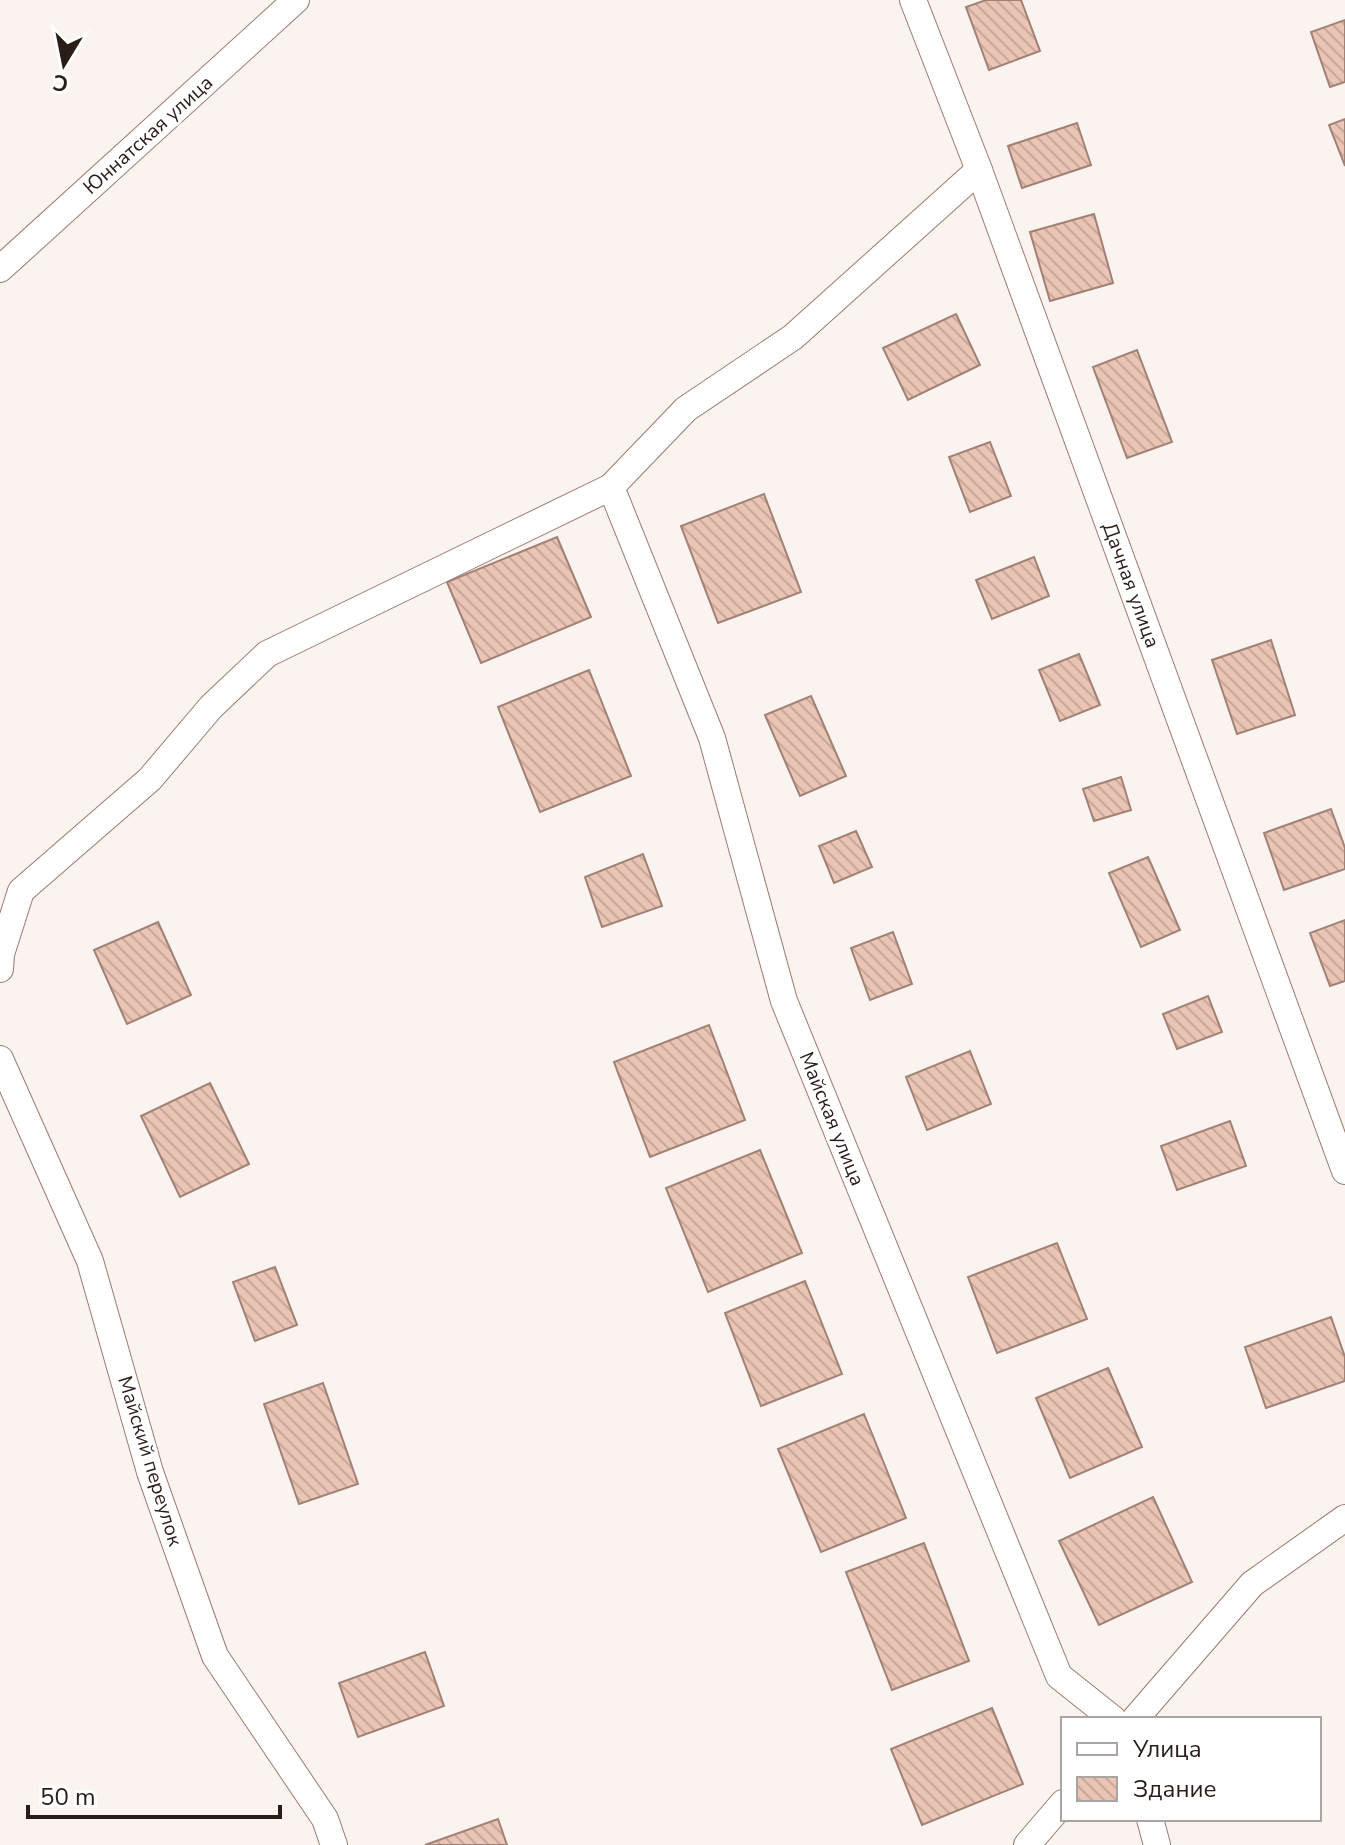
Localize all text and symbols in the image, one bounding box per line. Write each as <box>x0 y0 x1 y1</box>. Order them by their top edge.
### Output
north arrow <box>24 24 104 104</box>
text: С <box>51 67 71 99</box>
street label: Юннатская улица <box>77 69 219 201</box>
street label: Дачная улица <box>1096 519 1166 651</box>
street label: Майская улица <box>793 1048 871 1190</box>
street label: Майский переулок <box>111 1373 189 1550</box>
legend <box>1061 1717 1321 1821</box>
text: Улица <box>1132 1733 1202 1765</box>
scale bar <box>28 1769 280 1819</box>
text: Здание <box>1133 1773 1217 1805</box>
text: 50 m <box>40 1781 96 1813</box>

